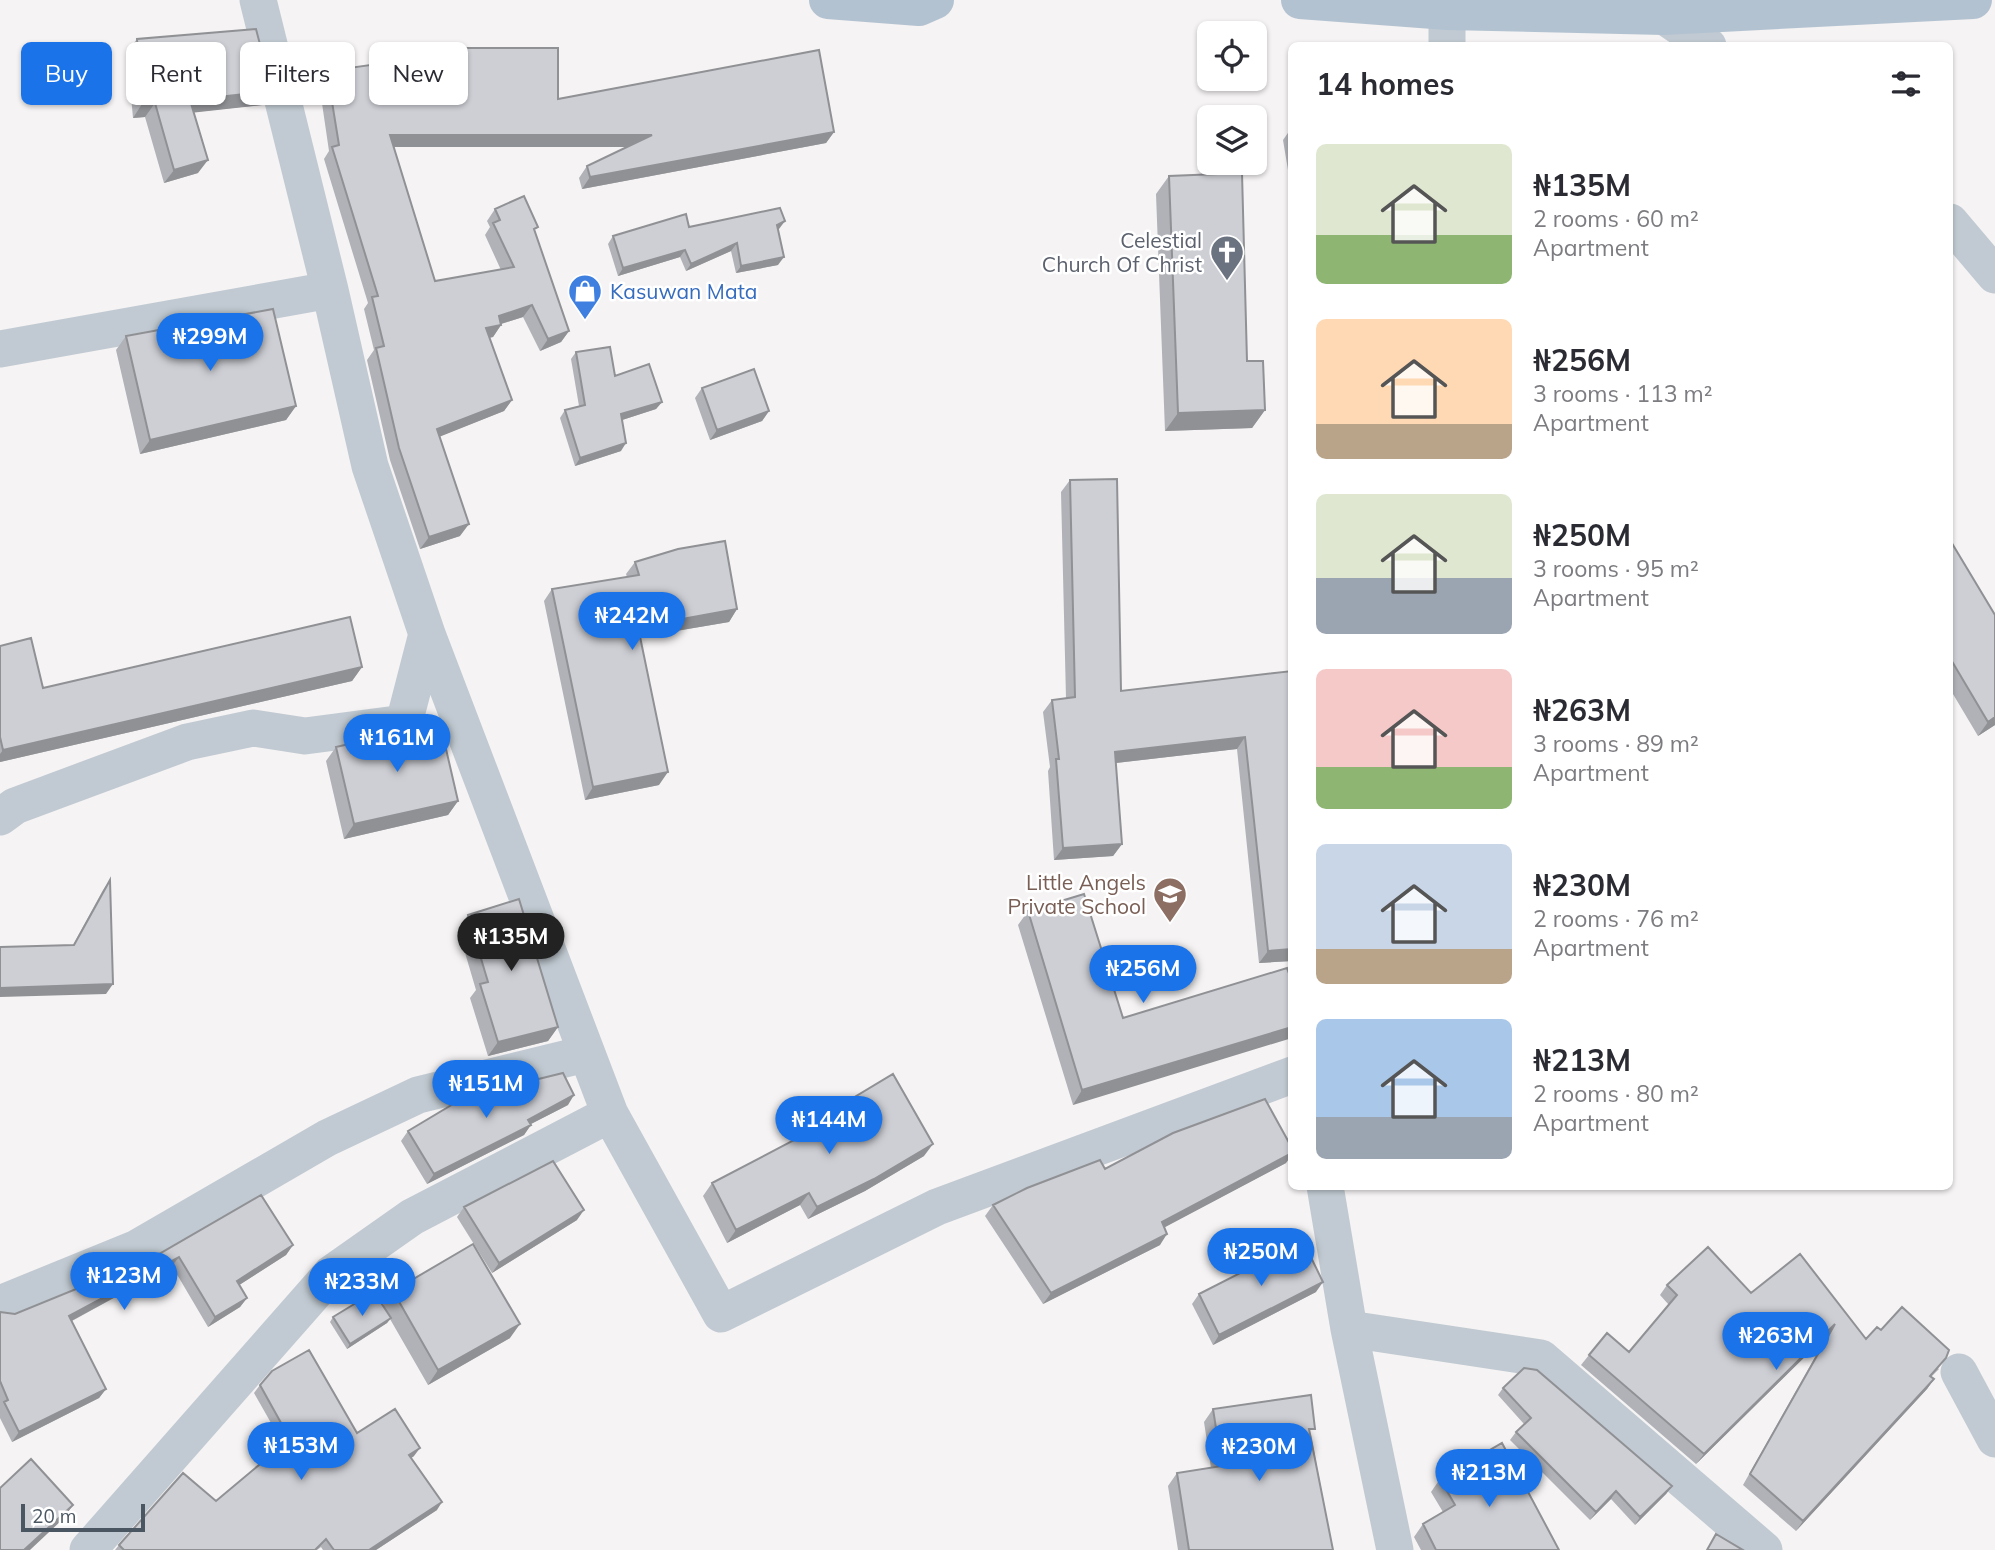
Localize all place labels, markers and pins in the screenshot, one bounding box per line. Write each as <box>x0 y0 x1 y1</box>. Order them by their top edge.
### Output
place label: Celestial Church Of Christ <box>1042 227 1202 277</box>
church icon: Celestial Church Of Christ <box>1208 233 1246 282</box>
shop icon: Kasuwan Mata <box>566 272 604 321</box>
place label: Kasuwan Mata <box>610 278 757 304</box>
pin: ₦299M <box>161 314 259 373</box>
pin: ₦242M <box>583 592 681 652</box>
pin: ₦161M <box>348 714 446 774</box>
place label: Little Angels Private School <box>1007 869 1146 919</box>
school or university icon: Little Angels Private School <box>1151 875 1189 924</box>
pin: ₦135M <box>462 914 560 973</box>
pin: ₦256M <box>1094 946 1192 1005</box>
pin: ₦151M <box>437 1060 535 1120</box>
pin: ₦144M <box>780 1096 878 1156</box>
pin: ₦250M <box>1212 1228 1310 1288</box>
pin: ₦123M <box>75 1252 173 1312</box>
pin: ₦233M <box>313 1258 411 1318</box>
pin: ₦263M <box>1727 1312 1825 1372</box>
pin: ₦153M <box>252 1422 350 1482</box>
pin: ₦230M <box>1210 1424 1308 1483</box>
pin: ₦213M <box>1440 1450 1538 1509</box>

